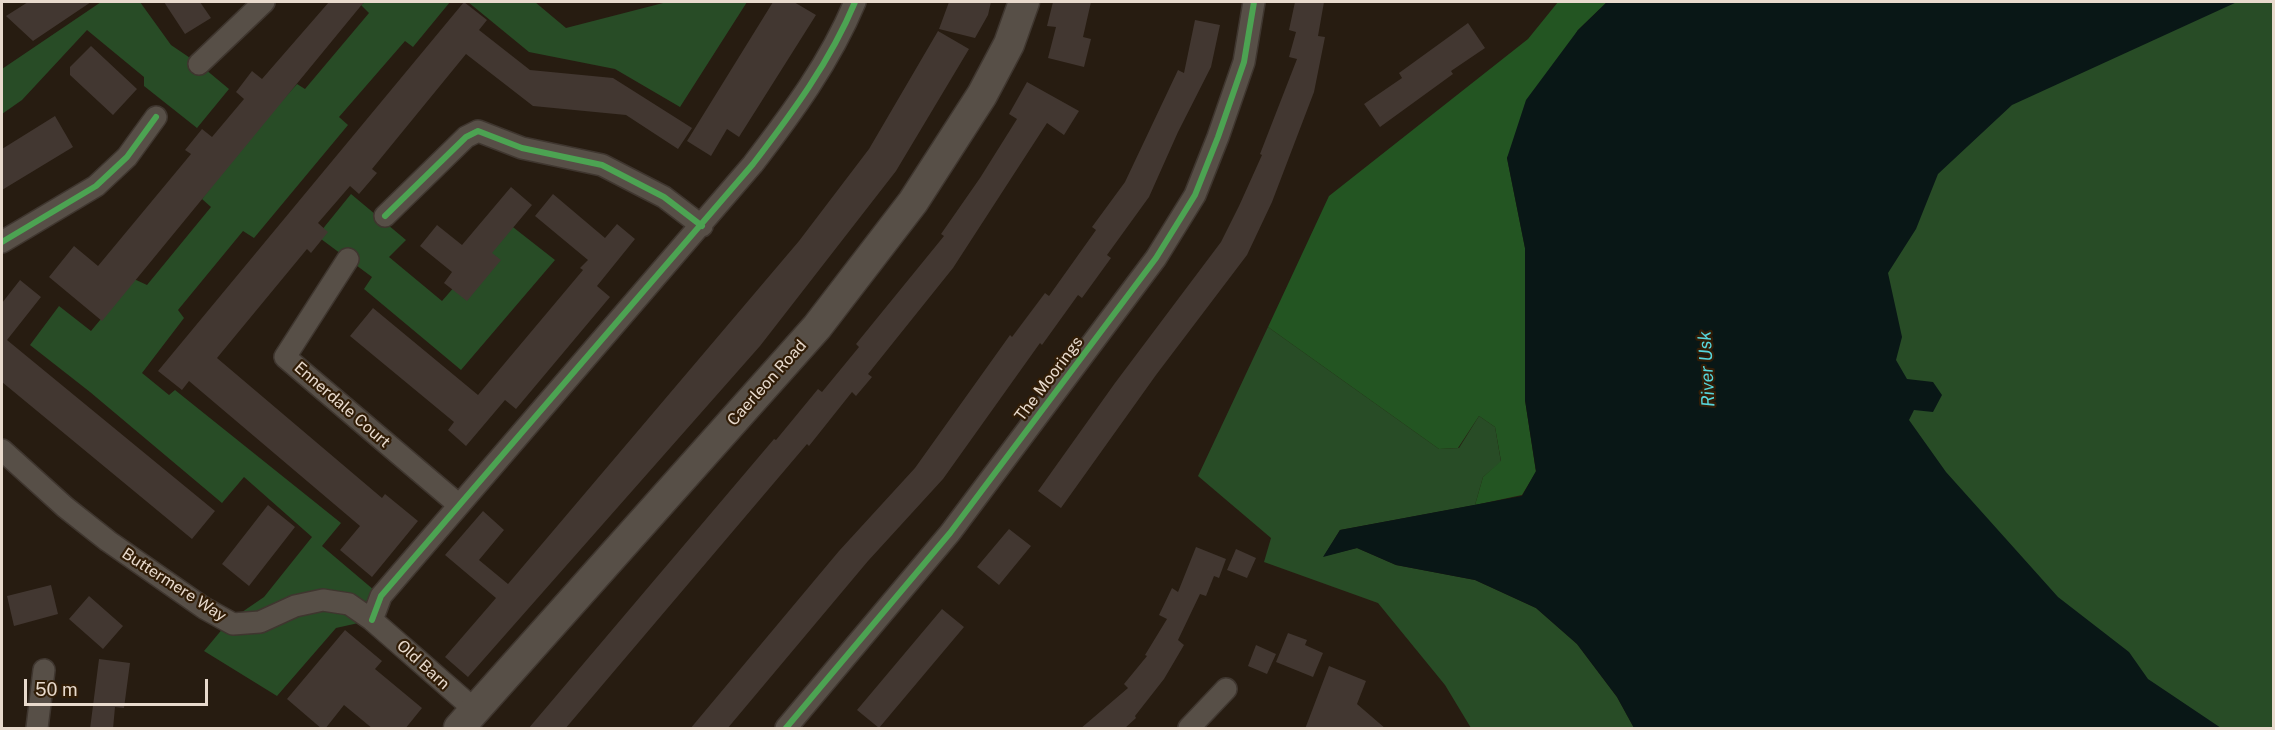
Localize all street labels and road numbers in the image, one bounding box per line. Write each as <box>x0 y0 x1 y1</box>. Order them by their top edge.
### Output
street label: The Moorings <box>1011 333 1087 425</box>
street label: Caerleon Road <box>724 336 810 430</box>
street label: Ennerdale Court <box>290 358 394 452</box>
street label: Buttermere Way <box>118 544 230 626</box>
street label: Old Barn <box>393 636 453 694</box>

